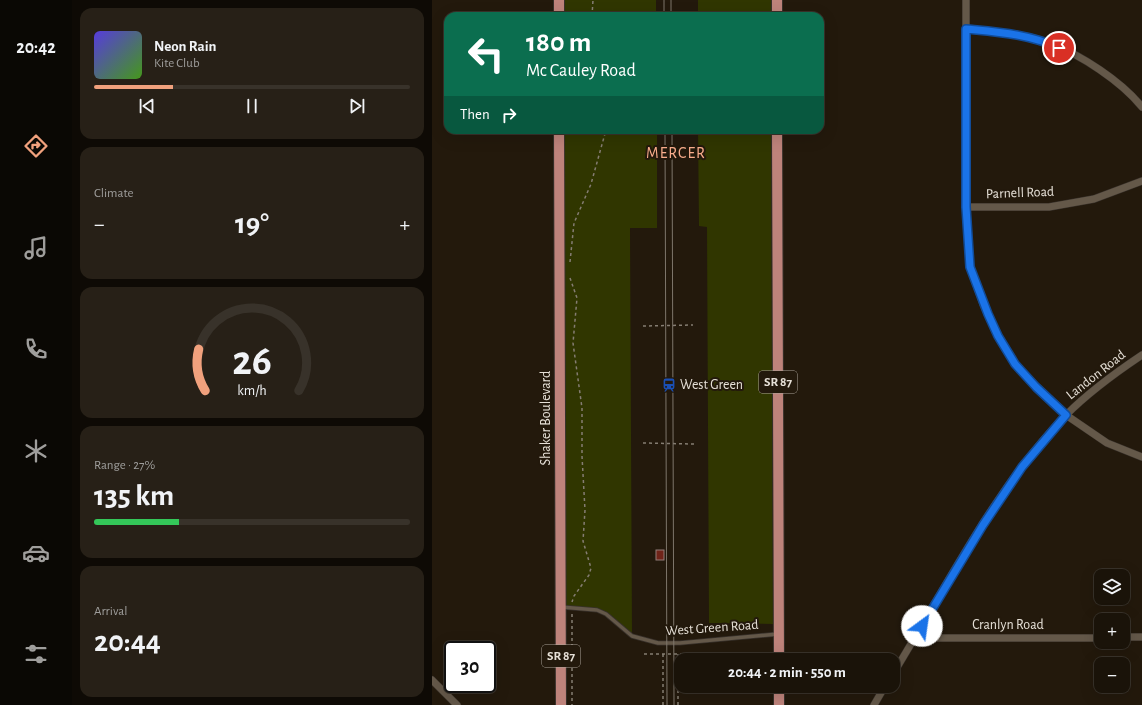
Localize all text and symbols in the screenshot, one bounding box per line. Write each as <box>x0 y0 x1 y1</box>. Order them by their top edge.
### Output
icon: left <box>460 28 512 80</box>
text: 180 m <box>526 29 591 57</box>
pin <box>1042 31 1076 65</box>
icon: arrive <box>1048 37 1070 59</box>
text: 20:42 <box>16 39 56 57</box>
text: Neon Rain <box>154 39 216 54</box>
text: Kite Club <box>154 57 200 70</box>
text: Mc Cauley Road <box>526 62 636 80</box>
icon: previous <box>136 95 158 117</box>
icon: pause <box>241 95 263 117</box>
icon: next <box>346 95 368 117</box>
icon: right <box>498 104 520 126</box>
text: Then <box>460 107 490 122</box>
icon: directions <box>22 132 50 160</box>
district label: MERCER <box>646 145 706 161</box>
street label: Parnell Road <box>986 185 1054 201</box>
text: Climate <box>94 187 133 200</box>
text: 19° <box>235 209 269 239</box>
text: − <box>94 213 105 235</box>
text: + <box>399 213 410 235</box>
icon: music <box>22 234 50 262</box>
icon: phone <box>22 335 50 363</box>
text: 26 <box>232 340 272 381</box>
street label: Landon Road <box>1064 348 1128 402</box>
street label: Shaker Boulevard <box>539 371 553 465</box>
road number: SR 87 <box>759 371 797 393</box>
station icon: West Green <box>661 377 677 393</box>
place label: West Green <box>680 378 743 392</box>
text: km/h <box>237 383 267 397</box>
icon: climate <box>22 437 50 465</box>
text: Range · 27% <box>94 459 155 472</box>
text: 135 km <box>94 481 174 511</box>
icon: car <box>22 539 50 567</box>
map controls <box>1094 569 1130 693</box>
button: layers <box>1094 569 1130 605</box>
text: Arrival <box>94 605 127 618</box>
position arrow <box>901 605 943 647</box>
button: + <box>1094 613 1130 649</box>
street label: West Green Road <box>665 618 759 638</box>
street label: Cranlyn Road <box>972 618 1044 632</box>
text: 20:44 <box>94 627 161 657</box>
icon: filters <box>22 640 50 668</box>
speed limit sign: 30 <box>444 641 496 693</box>
road number: SR 87 <box>542 645 580 667</box>
button: − <box>1094 657 1130 693</box>
text: 20:44 · 2 min · 550 m <box>728 665 846 680</box>

